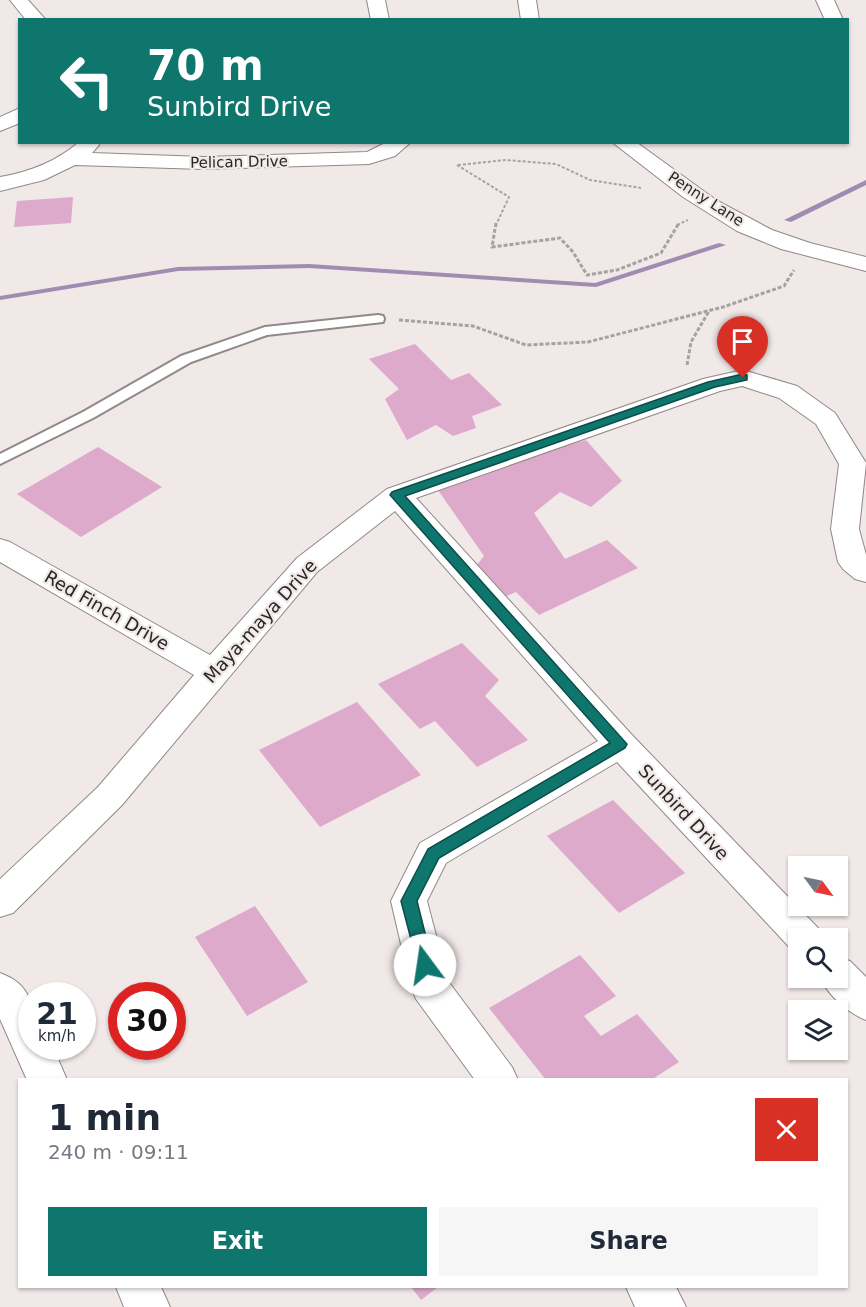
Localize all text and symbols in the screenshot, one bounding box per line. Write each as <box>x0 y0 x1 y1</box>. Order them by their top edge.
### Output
text: 70 m <box>147 41 264 90</box>
icon: left <box>48 42 126 120</box>
text: Sunbird Drive <box>147 91 331 122</box>
street label: Pelican Drive <box>190 152 288 172</box>
street label: Penny Lane <box>665 168 747 230</box>
pin <box>717 316 768 378</box>
icon: arrive <box>726 325 759 358</box>
street label: Maya-maya Drive <box>199 555 321 687</box>
street label: Red Finch Drive <box>41 566 173 654</box>
street label: Sunbird Drive <box>634 760 734 864</box>
north arrow <box>788 856 848 916</box>
map controls <box>788 856 848 1060</box>
button: search <box>788 928 848 988</box>
position arrow <box>393 933 457 997</box>
speed limit sign: 30 <box>108 982 186 1060</box>
text: 21 <box>36 996 78 1031</box>
button: layers <box>788 1000 848 1060</box>
text: km/h <box>38 1027 76 1045</box>
text: 1 min <box>48 1097 161 1138</box>
button: close <box>755 1098 818 1161</box>
text: 240 m · 09:11 <box>48 1140 189 1164</box>
button: Exit <box>48 1207 427 1276</box>
button: Share <box>439 1207 818 1276</box>

